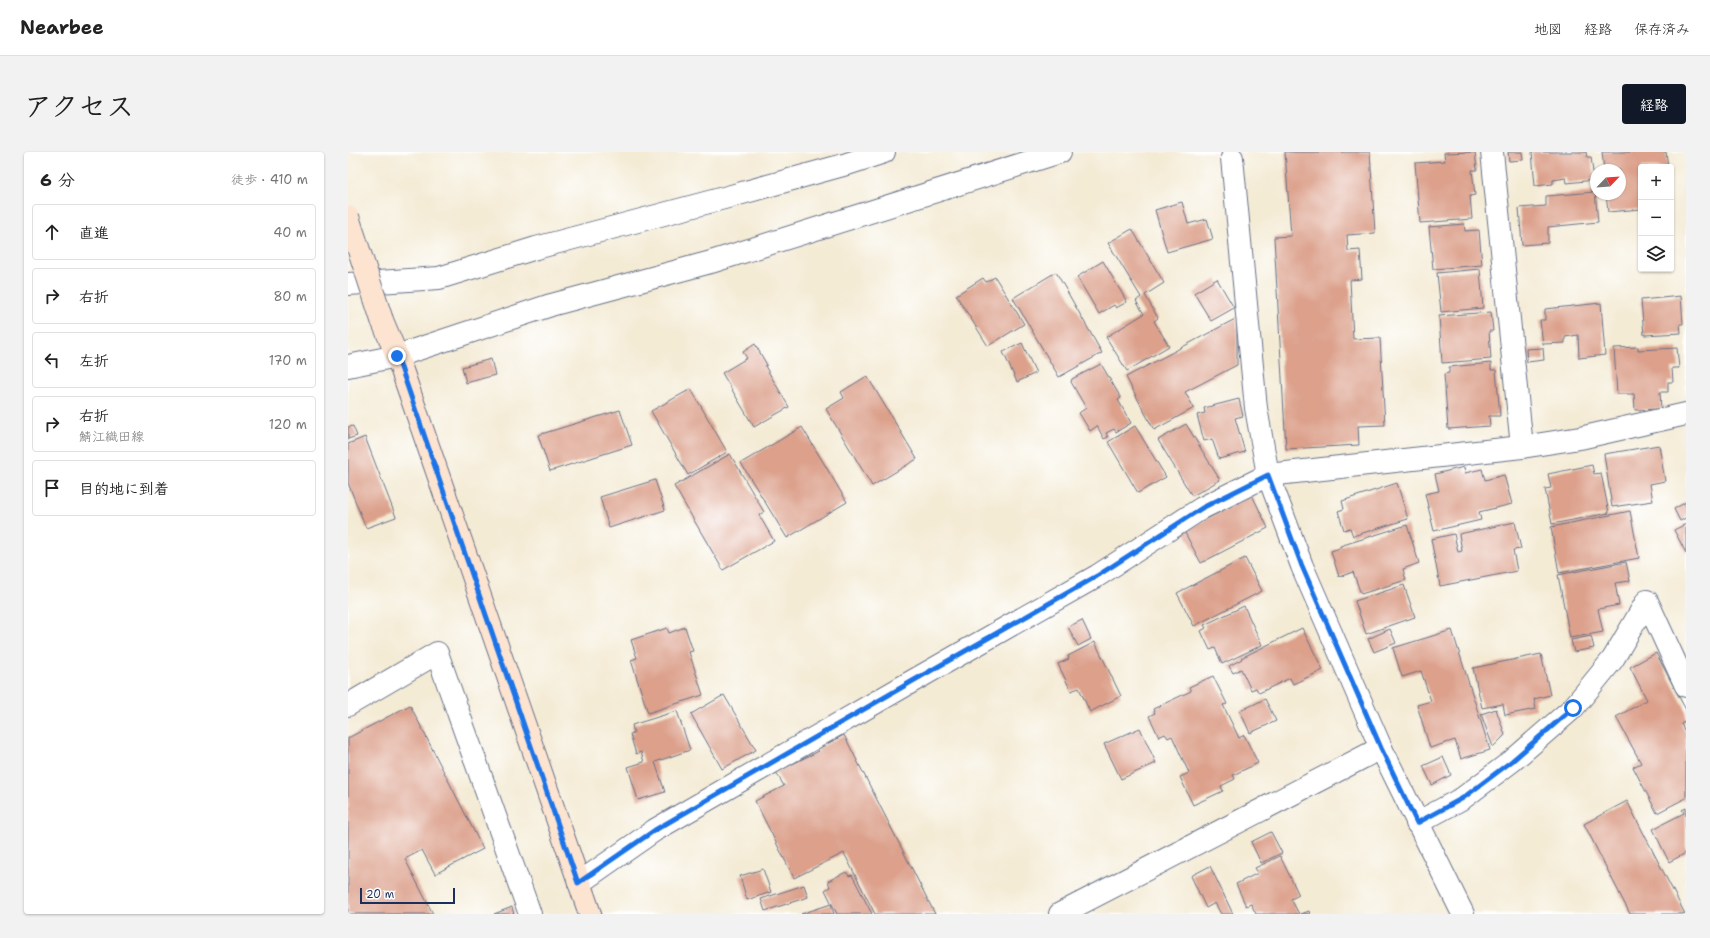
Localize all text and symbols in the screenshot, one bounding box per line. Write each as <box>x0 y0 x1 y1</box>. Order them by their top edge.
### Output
text: Nearbee <box>20 15 104 40</box>
text: 地図 <box>1534 20 1562 38</box>
text: 経路 <box>1584 20 1612 38</box>
text: 保存済み <box>1634 20 1690 38</box>
button: 経路 <box>1622 84 1686 124</box>
text: アクセス <box>24 87 134 125</box>
north arrow <box>1590 164 1626 200</box>
map controls <box>1638 164 1674 272</box>
button: + <box>1638 164 1674 200</box>
text: 6 分 <box>40 169 75 191</box>
text: 徒歩 · 410 m <box>231 171 308 188</box>
button: − <box>1638 200 1674 236</box>
icon: ahead <box>41 221 63 243</box>
text: 直進 <box>79 223 109 243</box>
text: 40 m <box>273 224 307 241</box>
button: layers <box>1638 236 1674 272</box>
icon: right <box>41 285 63 307</box>
text: 右折 <box>79 287 109 307</box>
text: 80 m <box>273 288 307 305</box>
route end <box>388 347 406 365</box>
icon: left <box>41 349 63 371</box>
text: 左折 <box>79 351 109 371</box>
text: 170 m <box>269 352 307 369</box>
text: 右折 <box>79 406 109 426</box>
icon: right <box>41 413 63 435</box>
text: 120 m <box>269 416 307 433</box>
text: 鯖江織田線 <box>79 428 144 445</box>
icon: arrive <box>41 477 63 499</box>
text: 目的地に到着 <box>79 479 169 499</box>
route start <box>1564 699 1582 717</box>
scale bar <box>360 886 455 905</box>
text: 20 m <box>366 887 394 902</box>

